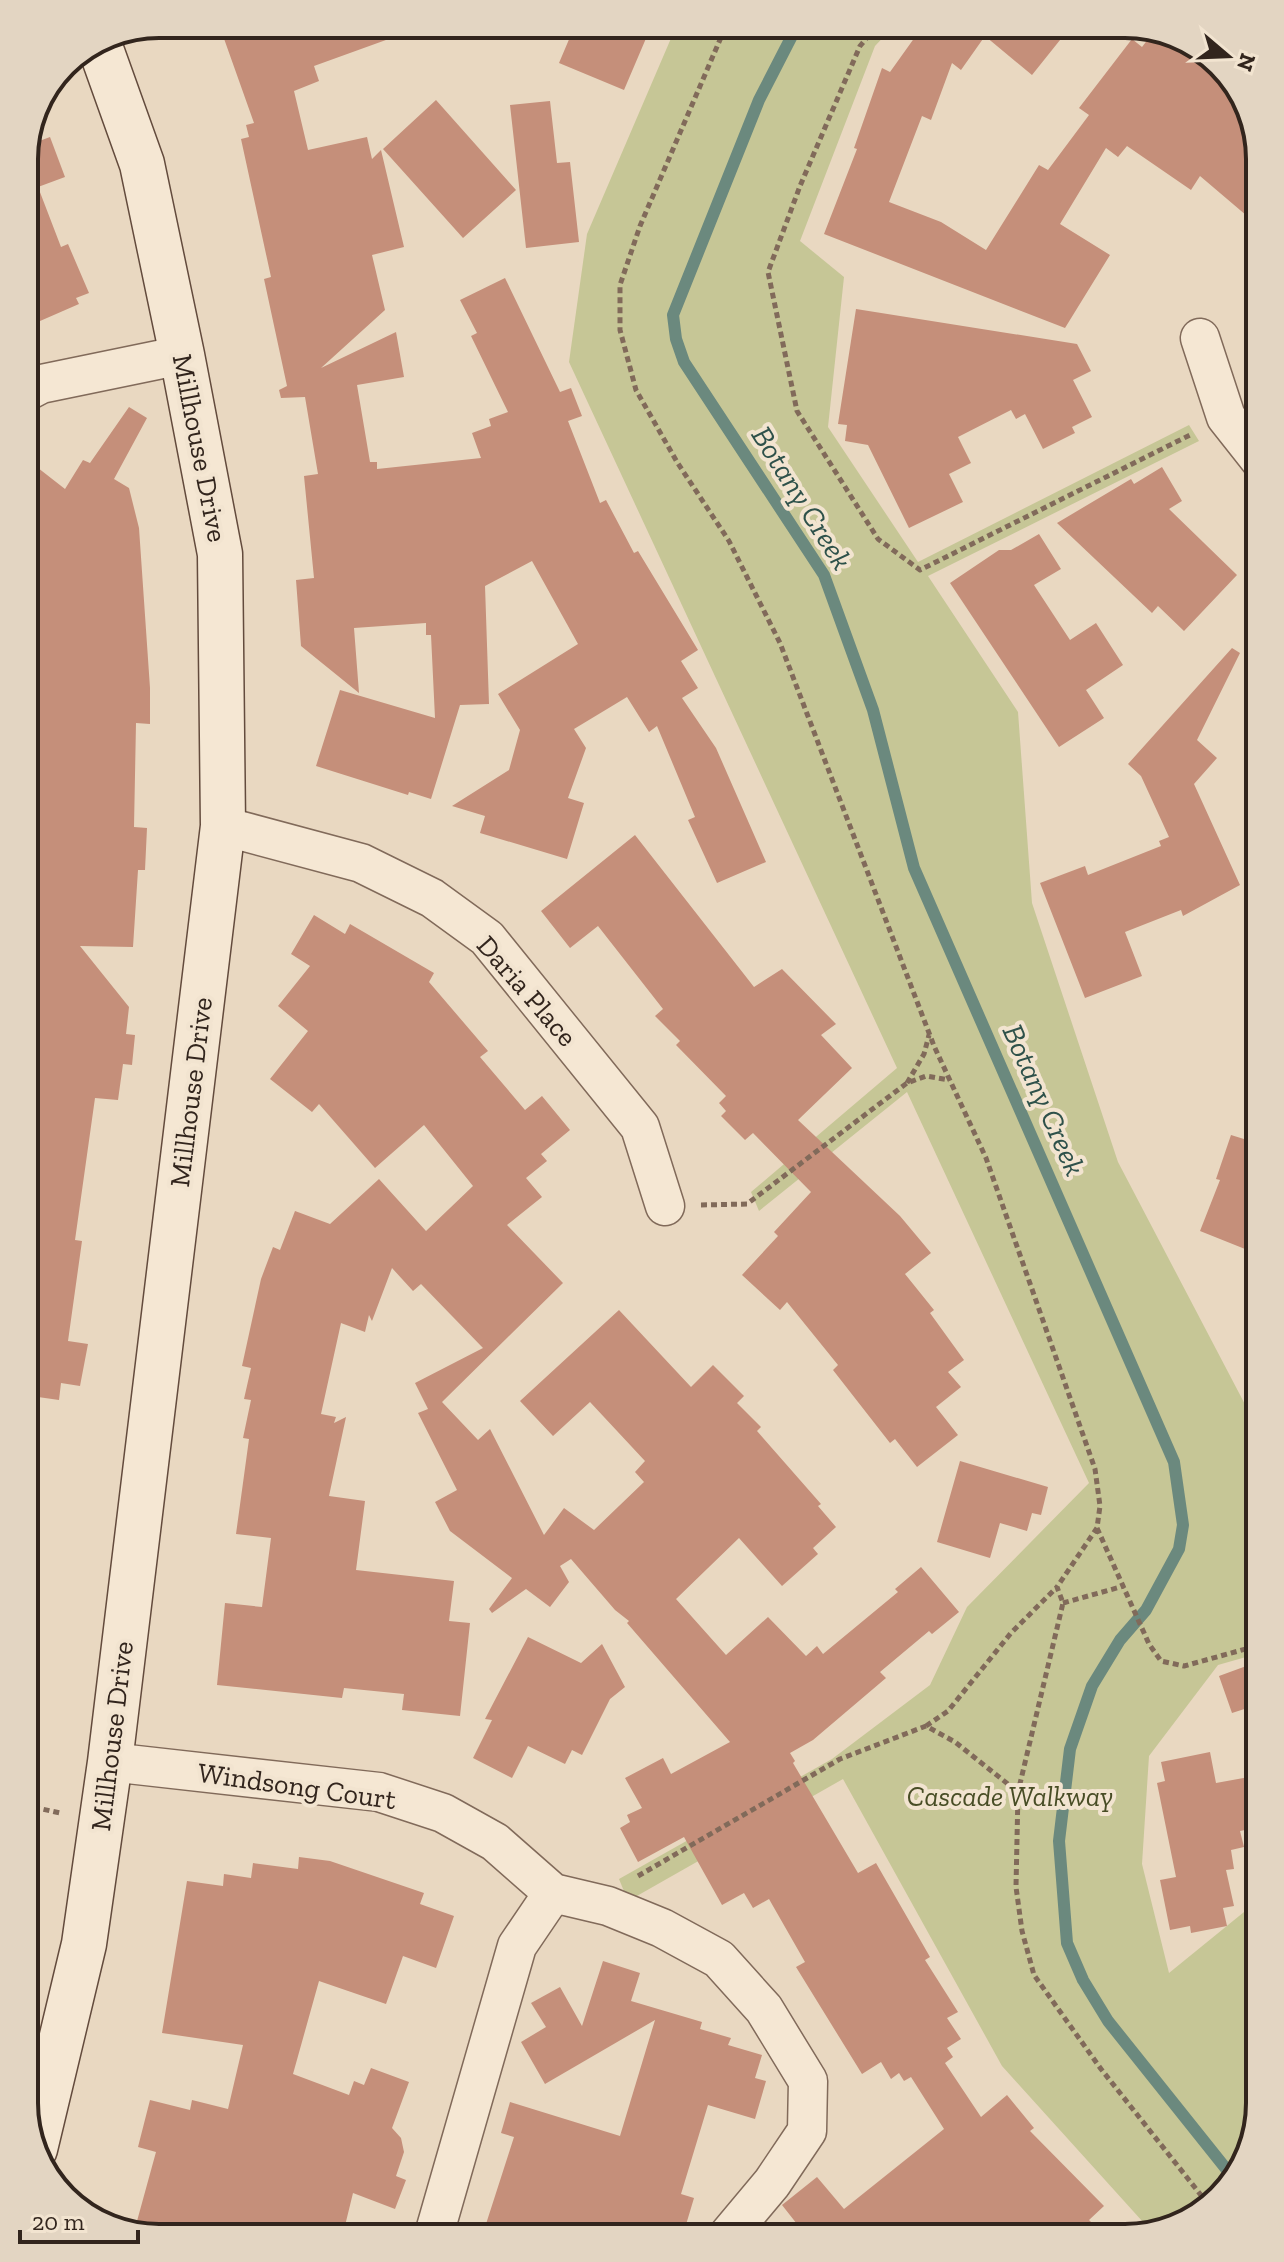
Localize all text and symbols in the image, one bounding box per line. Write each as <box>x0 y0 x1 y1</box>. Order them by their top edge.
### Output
north arrow <box>1188 16 1268 96</box>
text: N <box>1231 50 1262 75</box>
street label: Millhouse Drive <box>166 351 234 545</box>
water label: Botany Creek <box>744 420 860 576</box>
street label: Daria Place <box>470 929 584 1053</box>
street label: Millhouse Drive <box>163 995 219 1189</box>
water label: Botany Creek <box>995 1019 1093 1181</box>
street label: Millhouse Drive <box>84 1639 140 1833</box>
street label: Windsong Court <box>196 1756 399 1816</box>
park label: Cascade Walkway <box>907 1780 1113 1813</box>
scale bar <box>20 2194 138 2244</box>
text: 20 m <box>32 2207 85 2236</box>

